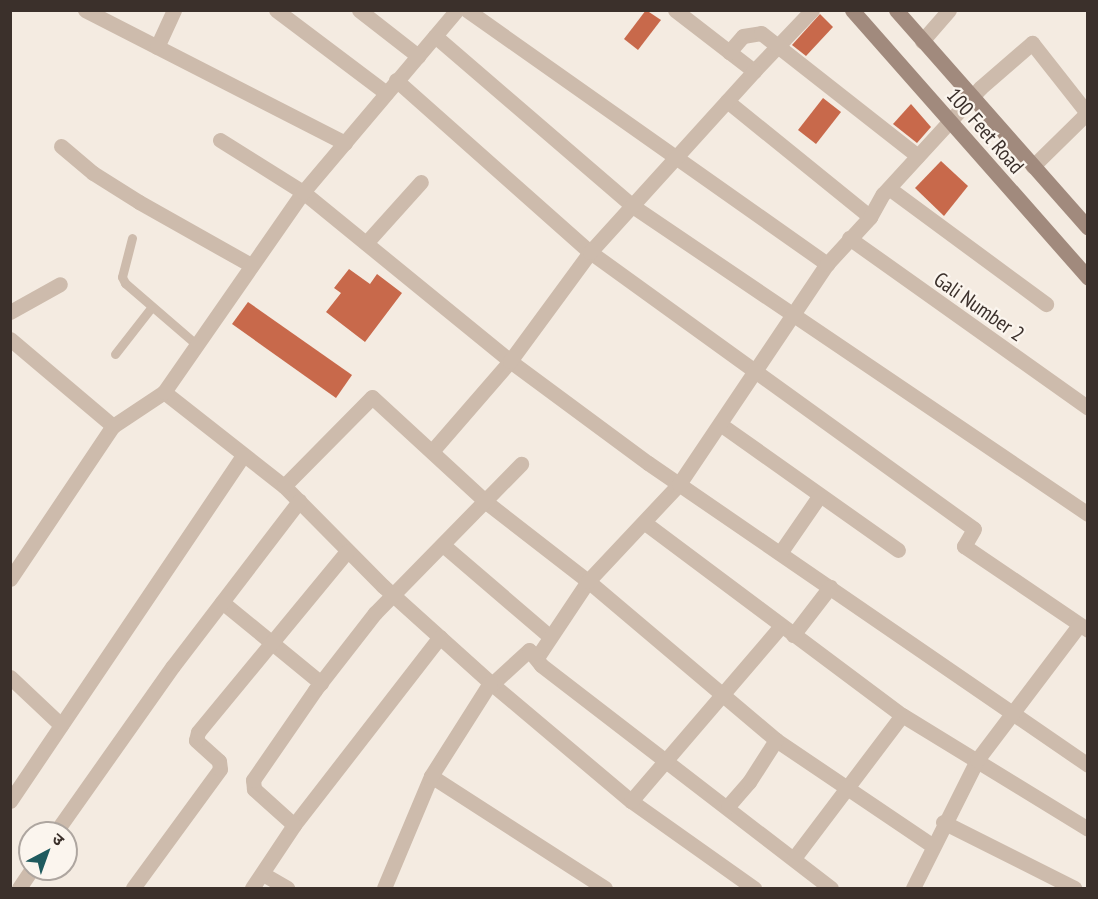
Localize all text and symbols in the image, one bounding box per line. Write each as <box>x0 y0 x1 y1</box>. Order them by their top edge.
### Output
street label: 100 Feet Road <box>941 83 1029 179</box>
street label: Gali Number 2 <box>929 267 1029 347</box>
north arrow <box>18 821 78 881</box>
text: उ <box>48 828 69 850</box>

